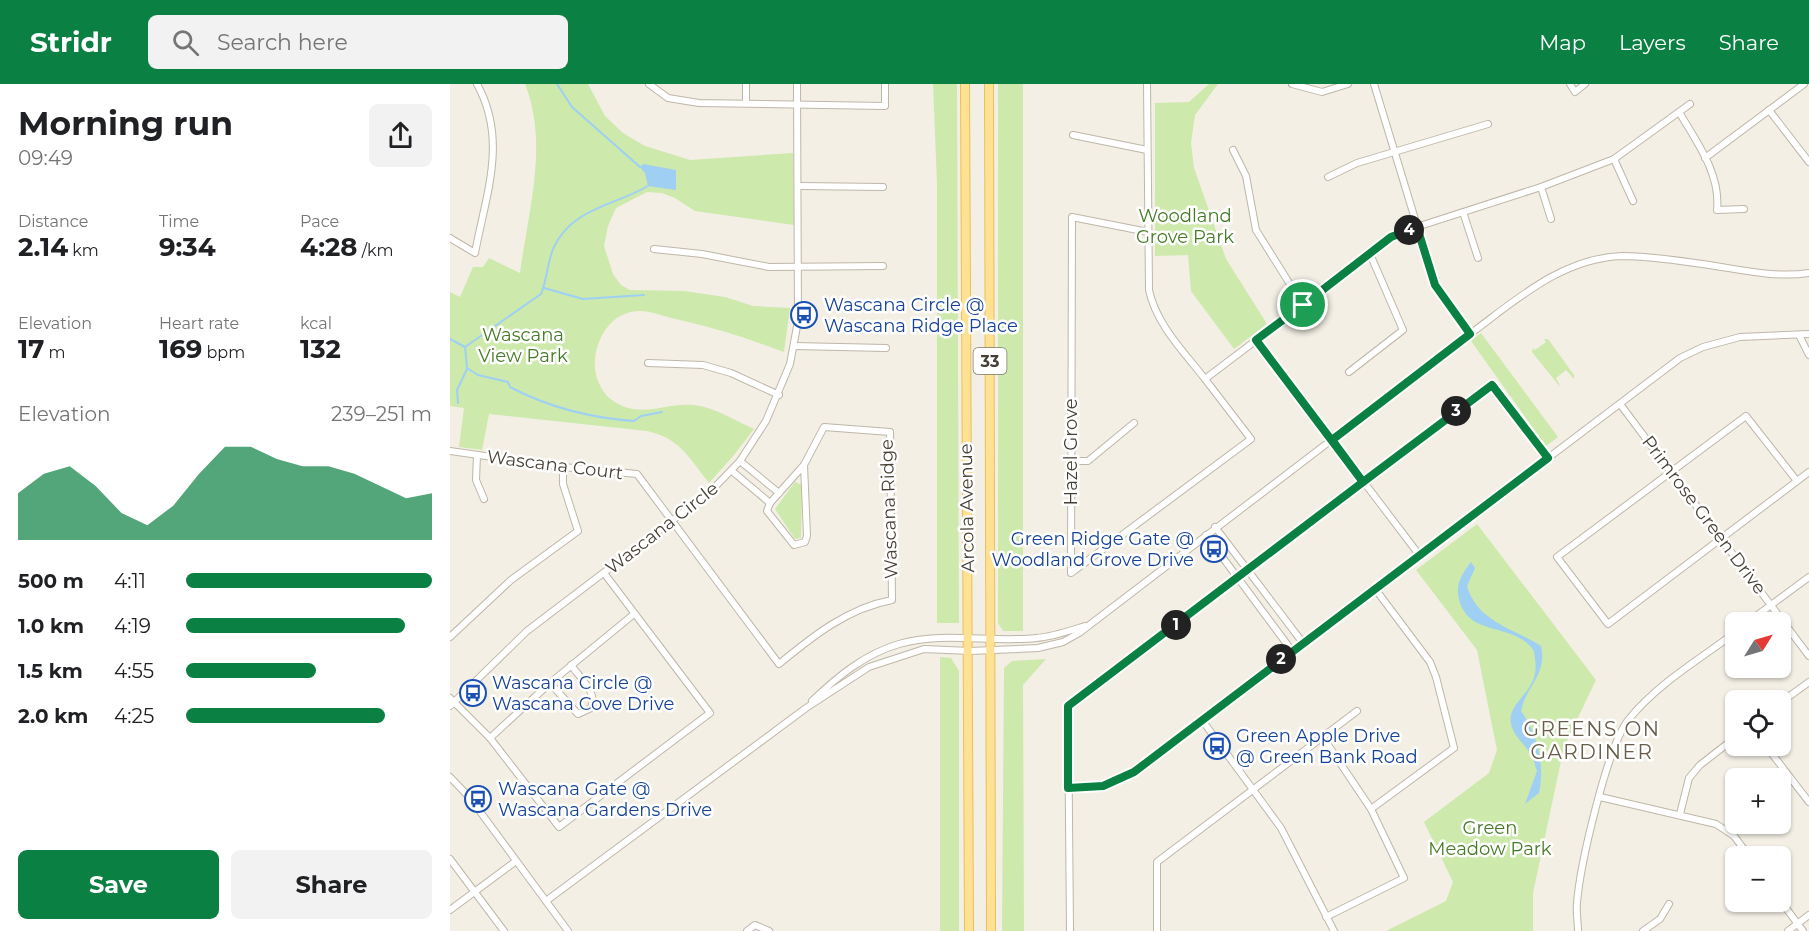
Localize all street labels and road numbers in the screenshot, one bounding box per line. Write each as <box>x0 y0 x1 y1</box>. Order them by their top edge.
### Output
road number: 33 <box>974 348 1006 374</box>
street label: Hazel Grove <box>1060 398 1082 506</box>
street label: Primrose Green Drive <box>1637 431 1771 599</box>
street label: Wascana Ridge <box>876 439 902 579</box>
street label: Arcola Avenue <box>955 443 979 573</box>
street label: Wascana Court <box>486 446 624 484</box>
street label: Wascana Circle <box>601 477 723 579</box>

